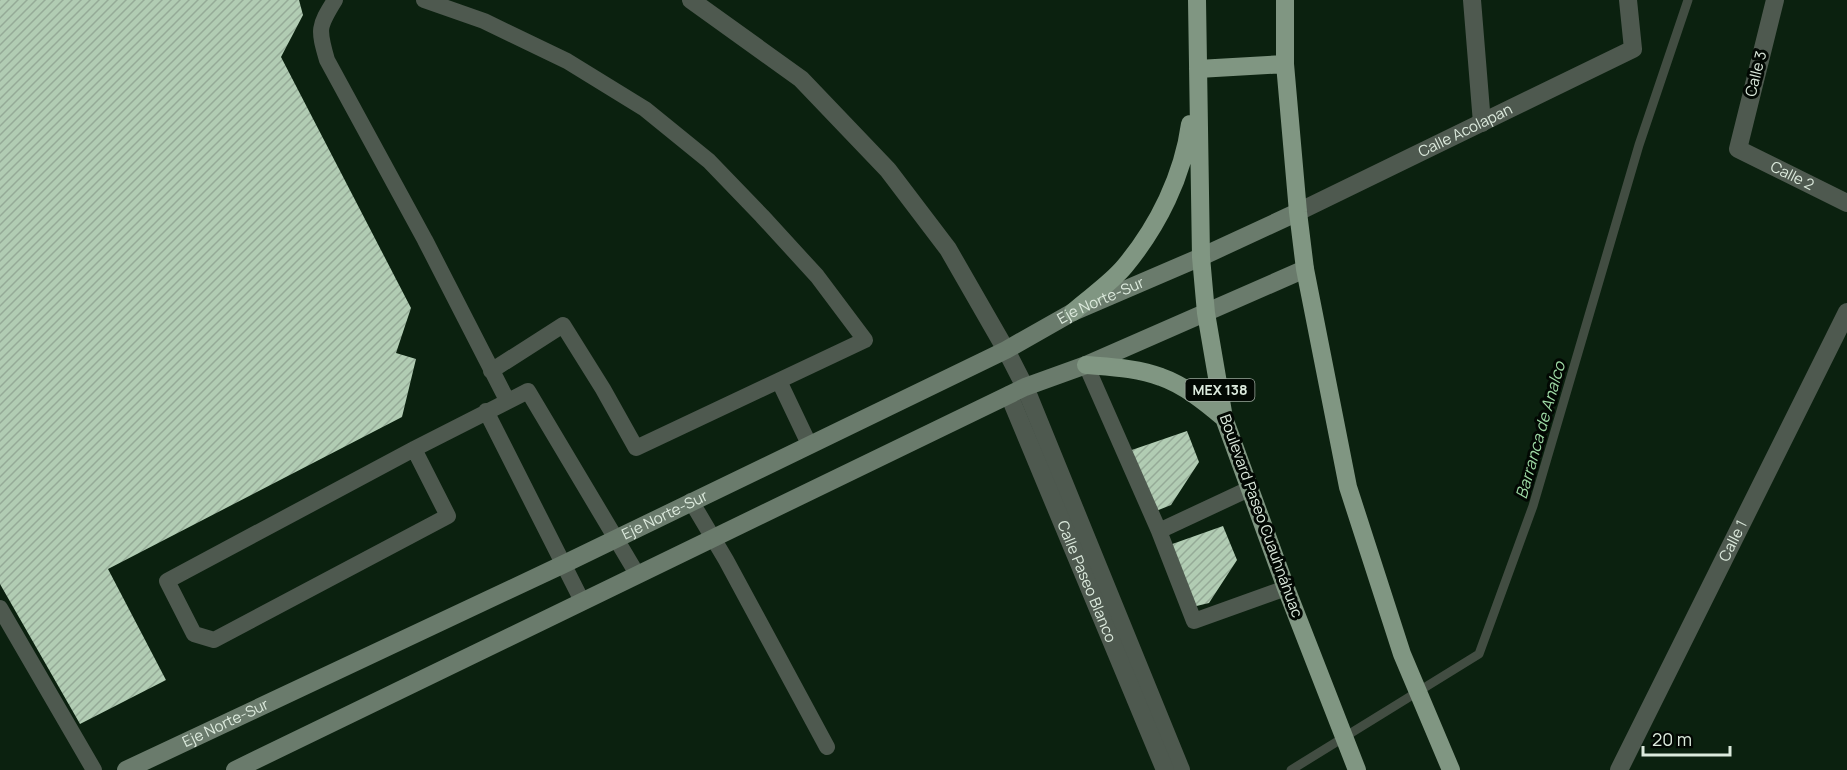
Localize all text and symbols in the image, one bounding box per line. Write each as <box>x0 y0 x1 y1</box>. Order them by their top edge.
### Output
street label: Calle 3 <box>1740 49 1771 99</box>
street label: Calle Acolapan <box>1414 98 1516 162</box>
street label: Calle 2 <box>1767 156 1818 195</box>
street label: Eje Norte-Sur <box>1053 271 1148 329</box>
water label: Barranca de Analco <box>1510 357 1571 501</box>
road number: MEX 138 <box>1186 379 1254 401</box>
street label: Boulevard Paseo Cuauhnáhuac <box>1215 411 1308 620</box>
street label: Eje Norte-Sur <box>618 485 712 544</box>
street label: Calle 1 <box>1713 516 1752 565</box>
street label: Calle Paseo Blanco <box>1052 517 1122 646</box>
street label: Eje Norte-Sur <box>179 693 272 752</box>
scale bar <box>1643 719 1730 757</box>
text: 20 m <box>1652 727 1692 751</box>

